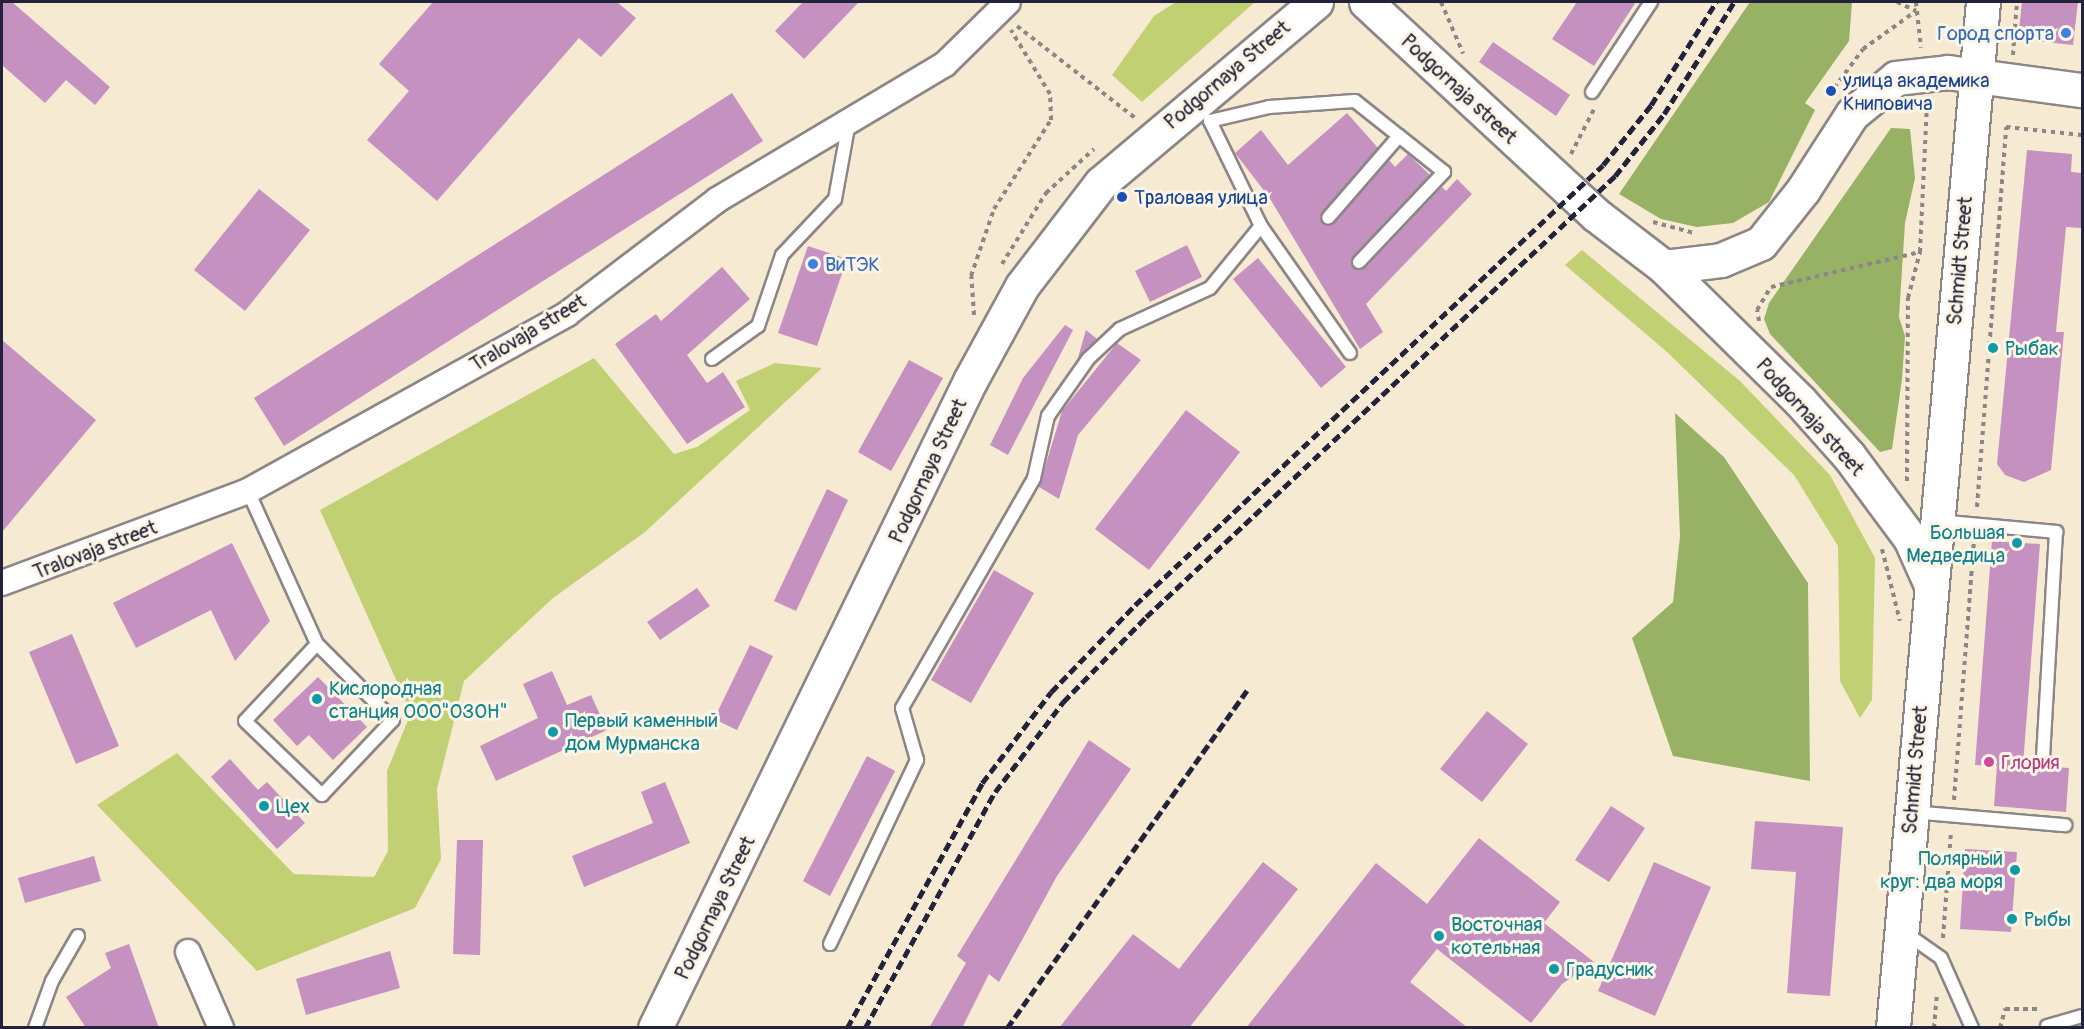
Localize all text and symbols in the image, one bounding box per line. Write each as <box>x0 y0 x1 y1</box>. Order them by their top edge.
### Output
street label: Podgornaya Street <box>1159 16 1295 134</box>
place label: Город спорта <box>1937 21 2054 45</box>
marker: Город спорта <box>2059 26 2073 40</box>
street label: Podgornaja street <box>1396 29 1522 149</box>
place label: улица академика Книповича <box>1843 68 1990 115</box>
marker: улица академика Книповича <box>1824 84 1838 98</box>
place label: Траловая улица <box>1134 185 1268 209</box>
marker: Траловая улица <box>1115 190 1129 204</box>
street label: Schmidt Street <box>1942 196 1978 326</box>
place label: ВиТЭК <box>825 252 880 276</box>
marker: ВиТЭК <box>806 257 820 271</box>
street label: Tralovaja street <box>466 289 590 377</box>
place label: Рыбак <box>2005 336 2059 360</box>
marker: Рыбак <box>1986 341 2000 355</box>
street label: Podgornaja street <box>1751 353 1869 481</box>
street label: Podgornaya Street <box>884 395 972 547</box>
street label: Tralovaja street <box>30 515 160 585</box>
place label: Большая Медведица <box>1906 520 2005 567</box>
marker: Большая Медведица <box>2010 536 2024 550</box>
place label: Кислородная станция ООО"ОЗОН" <box>329 676 508 723</box>
marker: Кислородная станция ООО"ОЗОН" <box>310 692 324 706</box>
street label: Schmidt Street <box>1897 705 1933 835</box>
place label: Первый каменный дом Мурманска <box>565 708 718 755</box>
marker: Первый каменный дом Мурманска <box>546 725 560 739</box>
place label: Глория <box>2001 750 2060 774</box>
marker: Глория <box>1982 755 1996 769</box>
place label: Цех <box>276 794 310 818</box>
marker: Цех <box>257 799 271 813</box>
street label: Podgornaya Street <box>670 832 760 984</box>
place label: Полярный круг: два моря <box>1880 846 2003 893</box>
marker: Полярный круг: два моря <box>2008 863 2022 877</box>
place label: Рыбы <box>2024 907 2071 931</box>
place label: Восточная котельная <box>1451 912 1542 959</box>
marker: Рыбы <box>2005 912 2019 926</box>
marker: Восточная котельная <box>1432 929 1446 943</box>
place label: Градусник <box>1566 957 1654 981</box>
marker: Градусник <box>1547 962 1561 976</box>

